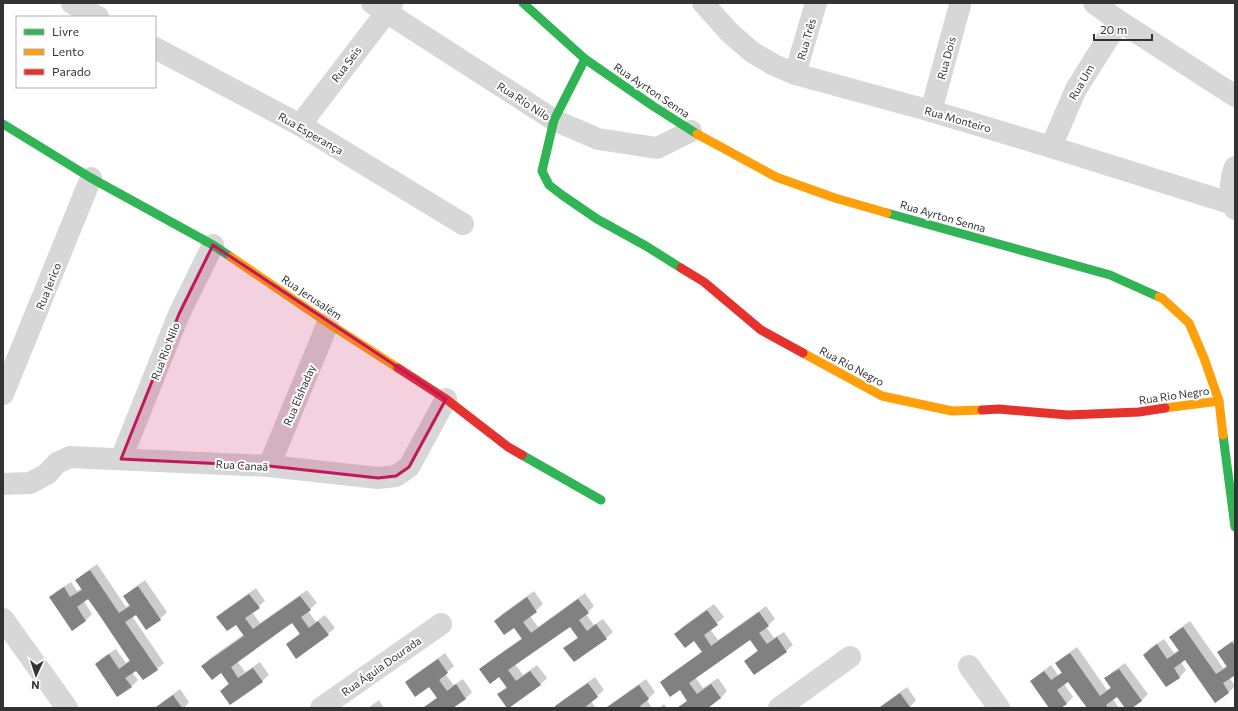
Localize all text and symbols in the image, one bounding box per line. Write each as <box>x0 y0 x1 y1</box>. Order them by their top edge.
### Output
legend <box>16 16 156 88</box>
scale bar <box>1094 16 1152 42</box>
street label: Rua Três <box>794 17 818 61</box>
text: 20 m <box>1100 22 1127 36</box>
text: Livre <box>52 24 79 38</box>
street label: Rua Dois <box>934 35 958 81</box>
text: Lento <box>52 44 84 58</box>
street label: Rua Seis <box>328 44 364 84</box>
street label: Rua Ayrton Senna <box>612 60 692 120</box>
street label: Rua Um <box>1066 62 1096 102</box>
text: Parado <box>52 64 91 78</box>
street label: Rua Rio Nilo <box>495 79 553 123</box>
street label: Rua Monteiro <box>923 103 993 135</box>
street label: Rua Esperança <box>276 109 346 157</box>
street label: Rua Ayrton Senna <box>899 198 987 234</box>
street label: Rua Jerico <box>33 260 64 312</box>
street label: Rua Jerusalém <box>279 272 345 323</box>
street label: Rua Rio Nilo <box>148 320 182 382</box>
street label: Rua Rio Negro <box>818 344 887 389</box>
street label: Rua Elshaday <box>280 362 318 428</box>
street label: Rua Rio Negro <box>1138 384 1210 406</box>
street label: Rua Canaã <box>216 457 268 473</box>
street label: Rua Águia Dourada <box>338 633 423 698</box>
north arrow <box>16 655 56 695</box>
text: N <box>31 679 40 692</box>

